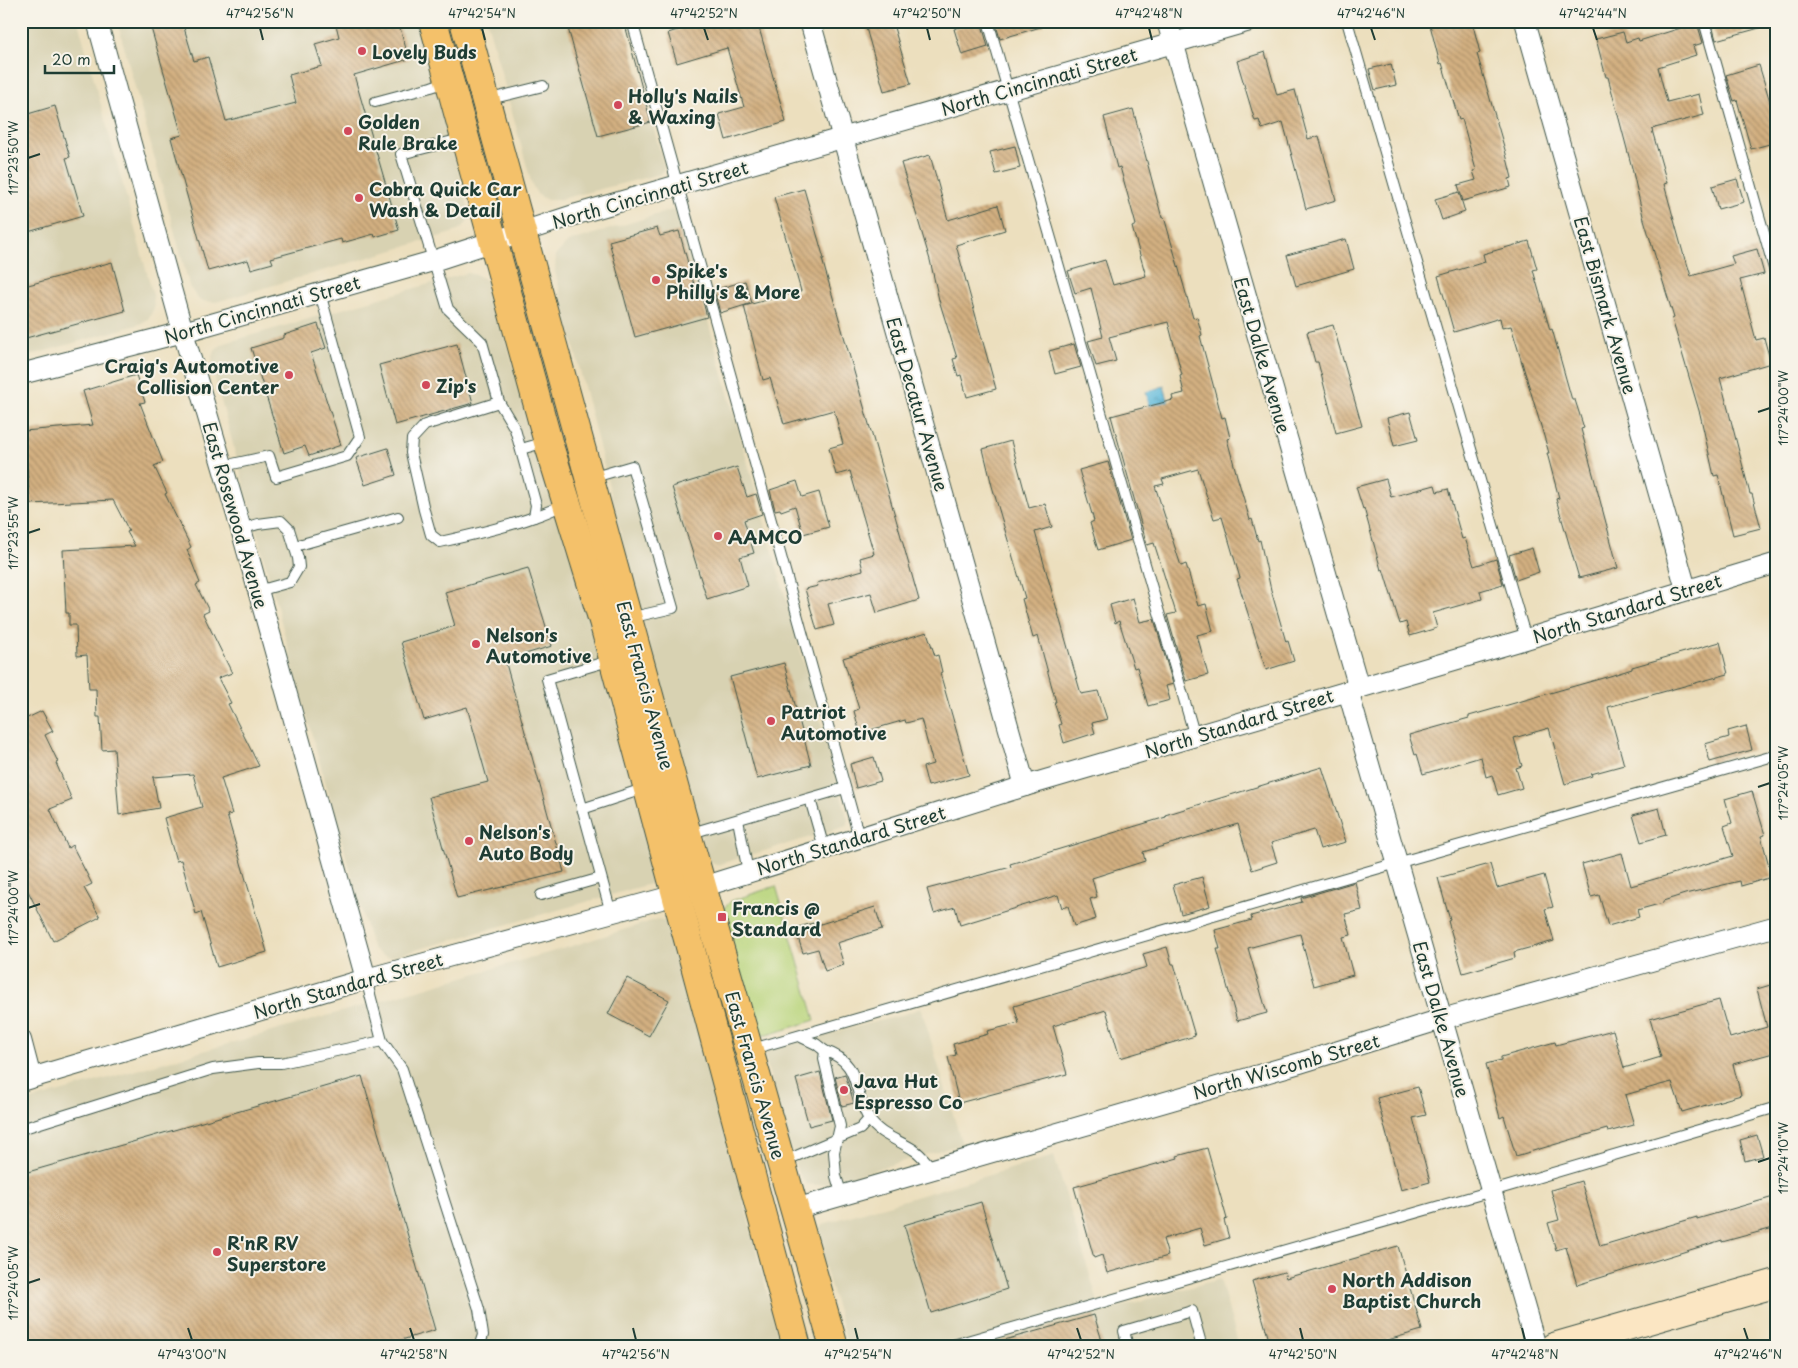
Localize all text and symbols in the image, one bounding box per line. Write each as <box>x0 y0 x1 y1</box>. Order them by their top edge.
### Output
text: 47°42'56"N <box>226 4 294 22</box>
text: 47°42'54"N <box>448 4 516 22</box>
text: 47°42'52"N <box>670 4 738 22</box>
text: 47°42'50"N <box>893 4 961 22</box>
text: 47°42'48"N <box>1115 4 1183 22</box>
text: 47°42'46"N <box>1337 4 1405 22</box>
text: 47°42'44"N <box>1559 4 1627 22</box>
place label: Lovely Buds <box>372 38 477 65</box>
street label: North Cincinnati Street <box>938 40 1140 122</box>
scale bar <box>45 42 114 74</box>
marker: Lovely Buds <box>356 45 368 57</box>
text: 20 m <box>52 47 91 70</box>
place label: Holly's Nails & Waxing <box>628 82 739 130</box>
marker: Holly's Nails & Waxing <box>612 99 624 111</box>
place label: Golden Rule Brake <box>358 108 458 156</box>
text: 117°23'50"W <box>4 120 22 195</box>
marker: Golden Rule Brake <box>342 125 354 137</box>
street label: North Cincinnati Street <box>549 153 751 235</box>
place label: Cobra Quick Car Wash & Detail <box>369 175 522 223</box>
marker: Cobra Quick Car Wash & Detail <box>353 192 365 204</box>
street label: East Bismark Avenue <box>1568 213 1644 397</box>
place label: Spike's Philly's & More <box>666 257 801 305</box>
street label: North Cincinnati Street <box>161 268 363 350</box>
marker: Spike's Philly's & More <box>650 274 662 286</box>
street label: East Dalke Avenue <box>1228 274 1298 436</box>
street label: East Decatur Avenue <box>880 314 956 494</box>
place label: Craig's Automotive Collision Center <box>104 352 280 400</box>
marker: Craig's Automotive Collision Center <box>283 369 295 381</box>
text: 117°24'00"W <box>1774 370 1792 446</box>
place label: Zip's <box>436 372 477 399</box>
marker: Zip's <box>420 379 432 391</box>
street label: East Rosewood Avenue <box>196 418 276 612</box>
text: 117°23'55"W <box>4 496 22 570</box>
place label: AAMCO <box>728 523 802 550</box>
marker: AAMCO <box>712 530 724 542</box>
street label: North Standard Street <box>1529 566 1725 650</box>
street label: East Francis Avenue <box>610 598 682 773</box>
place label: Nelson's Automotive <box>486 621 592 669</box>
marker: Nelson's Automotive <box>470 638 482 650</box>
street label: North Standard Street <box>1141 681 1337 765</box>
place label: Patriot Automotive <box>781 698 887 746</box>
marker: Patriot Automotive <box>765 715 777 727</box>
text: 117°24'05"W <box>1774 745 1792 820</box>
street label: North Standard Street <box>753 798 949 882</box>
place label: Nelson's Auto Body <box>479 818 574 866</box>
marker: Nelson's Auto Body <box>463 835 475 847</box>
text: 117°24'00"W <box>4 870 22 946</box>
place label: Francis @ Standard <box>732 894 821 942</box>
marker: Francis @ Standard <box>716 911 728 923</box>
street label: East Dalke Avenue <box>1407 938 1477 1100</box>
street label: North Standard Street <box>250 945 446 1025</box>
street label: East Francis Avenue <box>719 988 793 1162</box>
street label: North Wiscomb Street <box>1189 1026 1383 1106</box>
place label: Java Hut Espresso Co <box>854 1067 963 1115</box>
marker: Java Hut Espresso Co <box>838 1084 850 1096</box>
text: 117°24'10"W <box>1774 1121 1792 1194</box>
place label: R'nR RV Superstore <box>227 1229 326 1277</box>
text: 117°24'05"W <box>4 1245 22 1320</box>
marker: R'nR RV Superstore <box>211 1246 223 1258</box>
place label: North Addison Baptist Church <box>1342 1266 1481 1314</box>
marker: North Addison Baptist Church <box>1326 1283 1338 1295</box>
text: 47°43'00"N <box>157 1345 227 1363</box>
text: 47°42'58"N <box>380 1345 448 1363</box>
text: 47°42'56"N <box>602 1345 670 1363</box>
text: 47°42'54"N <box>824 1345 892 1363</box>
text: 47°42'52"N <box>1047 1345 1115 1363</box>
text: 47°42'50"N <box>1269 1345 1337 1363</box>
text: 47°42'48"N <box>1491 1345 1559 1363</box>
text: 47°42'46"N <box>1714 1345 1782 1363</box>

